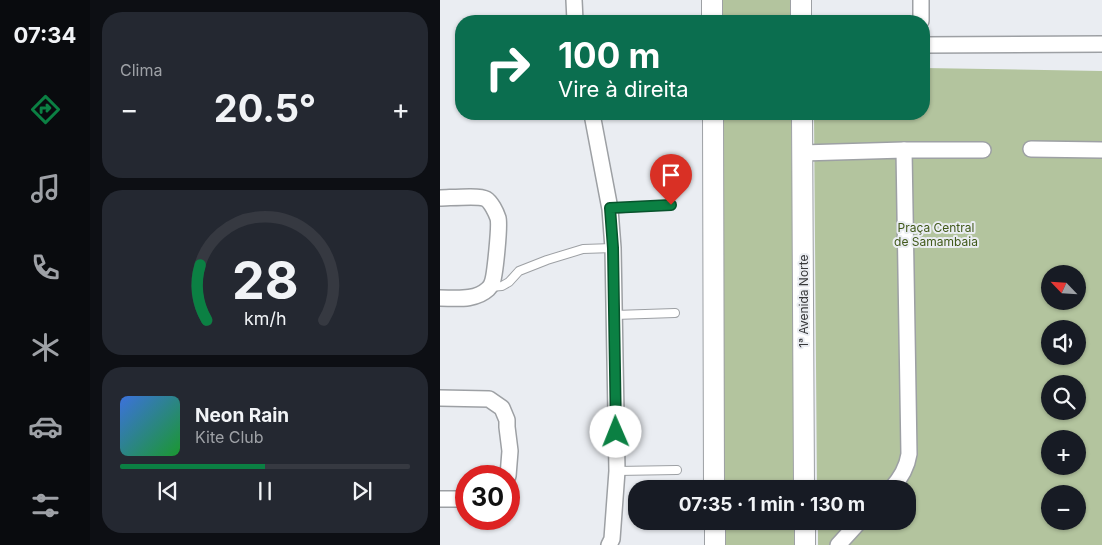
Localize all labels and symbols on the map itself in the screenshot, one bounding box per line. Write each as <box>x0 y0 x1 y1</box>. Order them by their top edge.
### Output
pin <box>650 154 692 205</box>
park label: Praça Central de Samambaia <box>894 220 978 249</box>
street label: 1ᵃ Avenida Norte <box>796 254 811 348</box>
north arrow <box>1041 265 1086 310</box>
position arrow <box>589 405 641 457</box>
speed limit sign: 30 <box>455 465 520 530</box>

